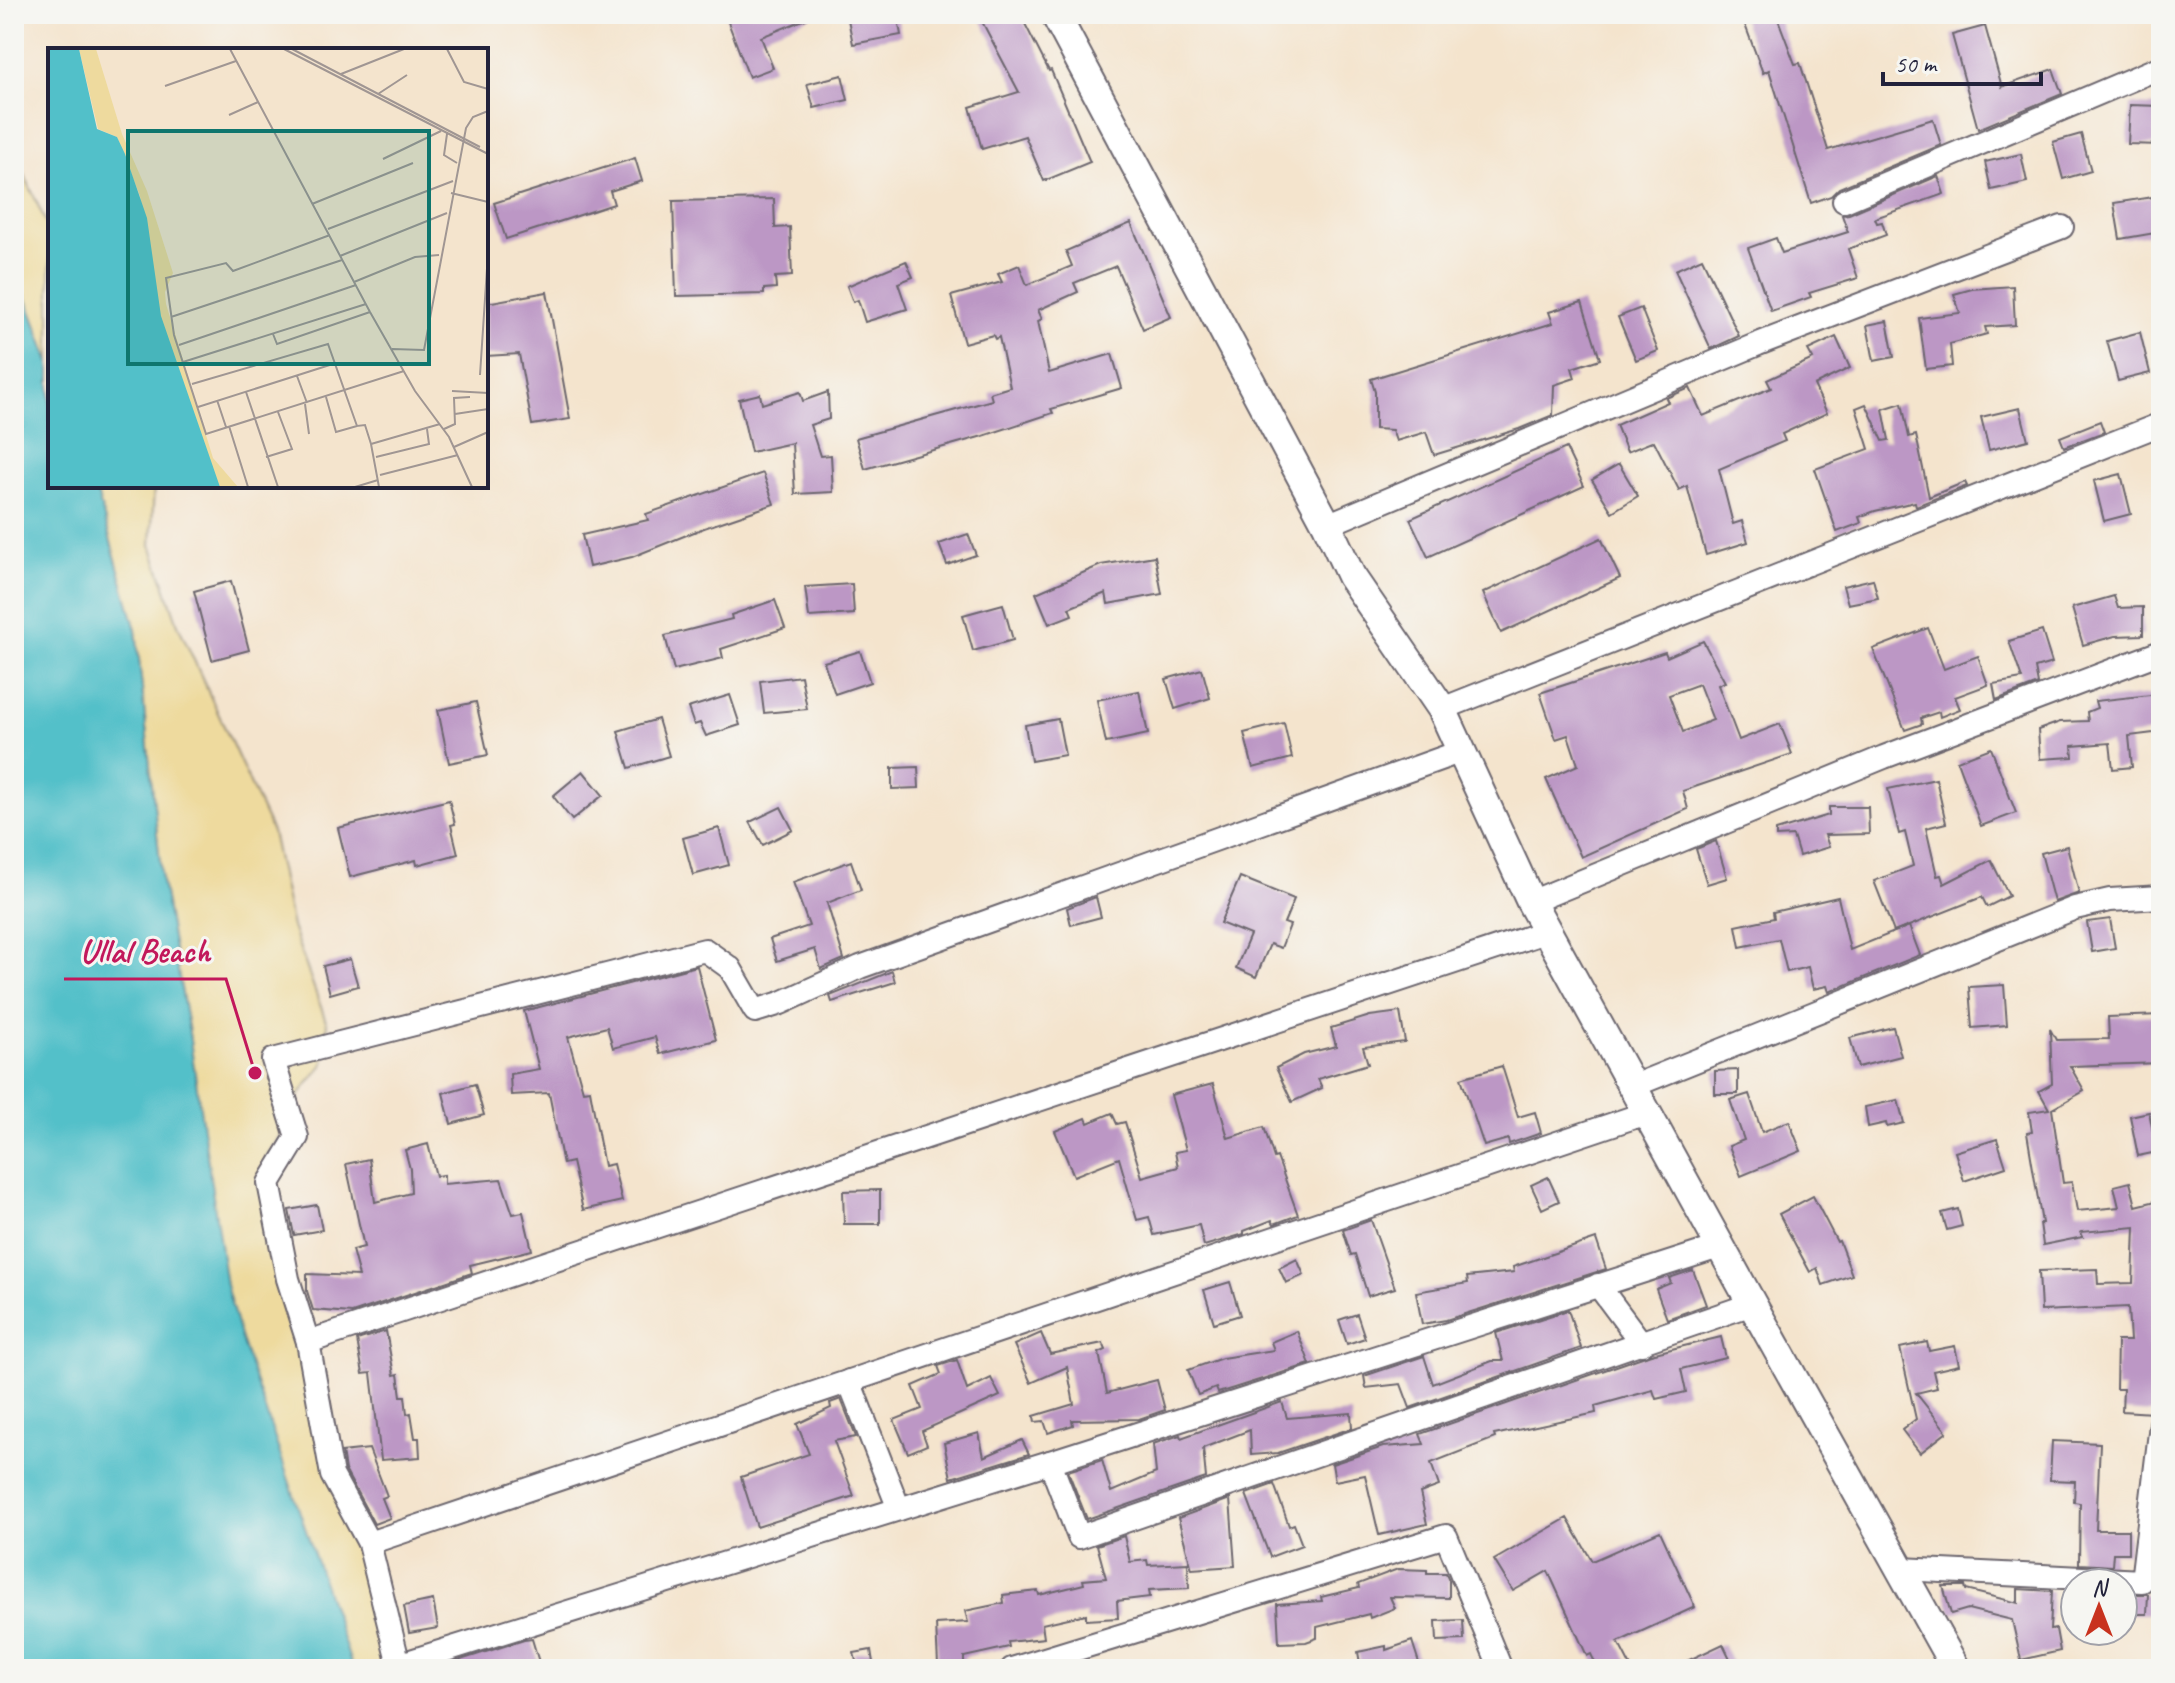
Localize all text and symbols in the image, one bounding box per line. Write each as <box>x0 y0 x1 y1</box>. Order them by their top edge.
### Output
scale bar <box>1883 36 2041 86</box>
inset map <box>48 48 488 488</box>
text: 50 m <box>1895 49 1938 79</box>
callout: Ullal Beach <box>64 921 226 979</box>
text: Ullal Beach <box>80 929 211 972</box>
north arrow <box>2059 1567 2139 1647</box>
text: N <box>2092 1574 2109 1602</box>

